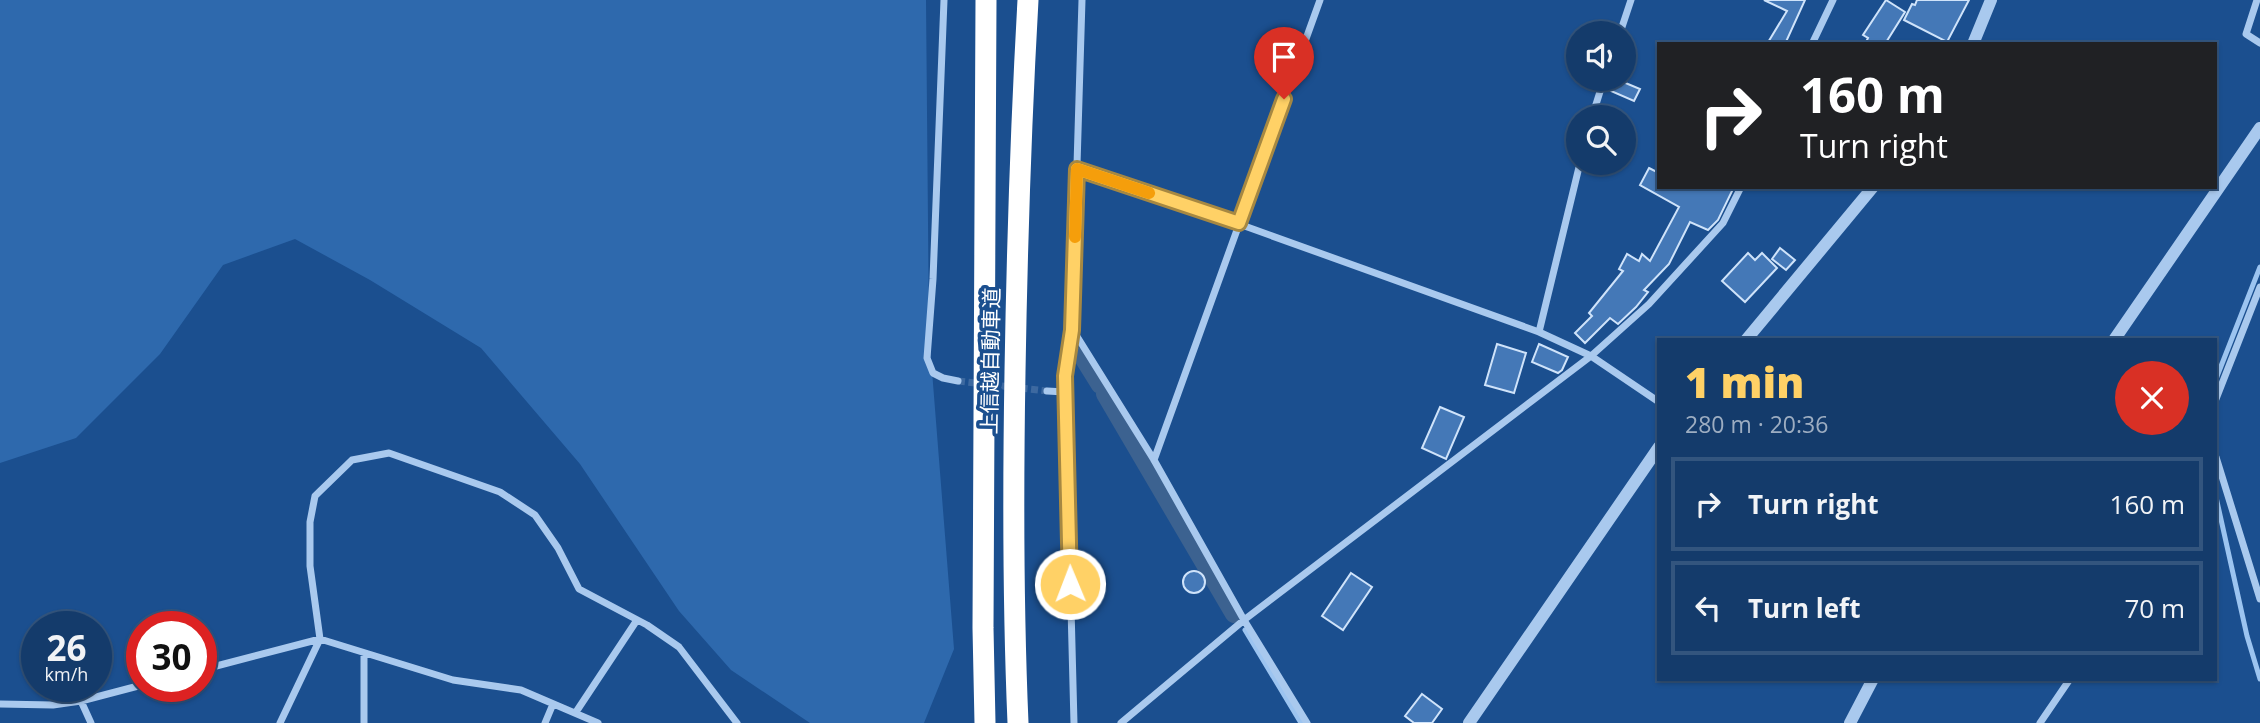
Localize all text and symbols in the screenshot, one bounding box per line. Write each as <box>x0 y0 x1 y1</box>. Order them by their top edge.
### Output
map controls <box>1566 21 1636 175</box>
button: sound <box>1566 21 1636 91</box>
pin <box>1254 27 1314 99</box>
icon: arrive <box>1265 38 1303 76</box>
text: 160 m <box>1800 61 1945 127</box>
icon: right <box>1685 70 1776 161</box>
button: search <box>1566 105 1636 175</box>
text: Turn right <box>1800 124 1948 167</box>
street label: 上信越自動車道 <box>975 287 1005 435</box>
text: 1 min <box>1685 353 1804 410</box>
button: close <box>2115 361 2189 435</box>
text: 280 m · 20:36 <box>1685 408 1828 440</box>
icon: right <box>1689 485 1727 523</box>
text: Turn right <box>1748 486 1879 522</box>
text: 160 m <box>2110 486 2185 522</box>
position arrow <box>1033 547 1107 621</box>
icon: left <box>1689 589 1727 627</box>
text: Turn left <box>1748 590 1860 626</box>
text: 70 m <box>2124 590 2185 626</box>
speed limit sign: 30 <box>126 611 217 702</box>
text: 26 <box>46 624 87 671</box>
text: km/h <box>45 662 88 686</box>

